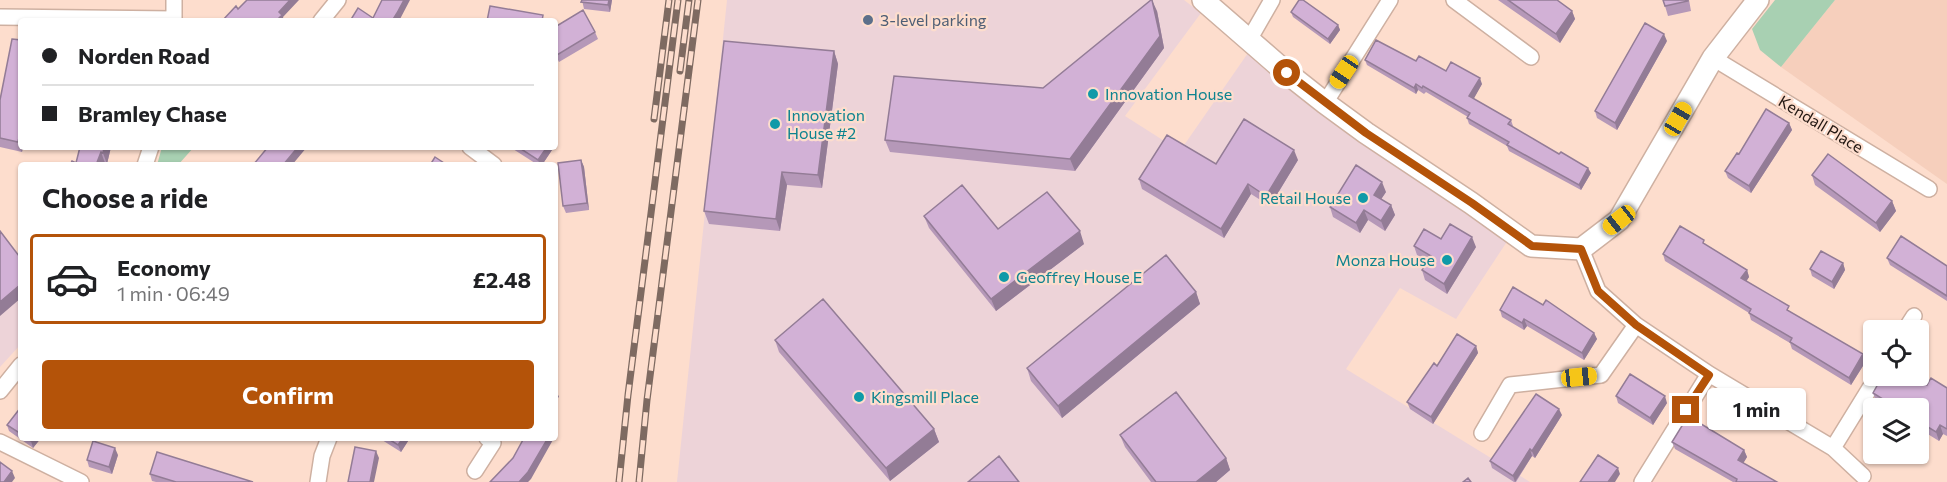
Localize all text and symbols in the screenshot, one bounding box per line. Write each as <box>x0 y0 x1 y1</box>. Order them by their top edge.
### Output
place label: 3-level parking <box>880 10 987 29</box>
marker: 3-level parking <box>861 13 875 27</box>
text: Norden Road <box>78 42 210 69</box>
car <box>1326 52 1362 92</box>
route start <box>1273 59 1300 86</box>
place label: Innovation House <box>1105 84 1232 103</box>
marker: Innovation House <box>1086 87 1100 101</box>
street label: Kendall Place <box>1775 91 1867 156</box>
car <box>1661 99 1695 139</box>
text: Bramley Chase <box>78 100 227 127</box>
place label: Innovation House #2 <box>787 105 865 142</box>
marker: Innovation House #2 <box>768 117 782 131</box>
text: Choose a ride <box>42 181 208 214</box>
place label: Retail House <box>1260 188 1351 207</box>
marker: Retail House <box>1356 191 1370 205</box>
car <box>1599 202 1639 238</box>
place label: Monza House <box>1335 250 1435 269</box>
icon: car <box>45 252 99 306</box>
marker: Monza House <box>1440 253 1454 267</box>
text: Economy <box>117 254 211 281</box>
text: £2.48 <box>472 266 531 293</box>
place label: Geoffrey House E <box>1016 267 1142 286</box>
marker: Geoffrey House E <box>997 270 1011 284</box>
text: 1 min · 06:49 <box>117 281 230 305</box>
map controls <box>1863 320 1929 464</box>
button: locate <box>1863 320 1929 386</box>
button: Confirm <box>42 360 534 429</box>
car <box>1560 366 1598 388</box>
place label: Kingsmill Place <box>871 387 979 406</box>
callout: 1 min <box>1707 389 1806 431</box>
marker: Kingsmill Place <box>852 390 866 404</box>
route end <box>1672 396 1699 423</box>
text: 1 min <box>1733 397 1780 421</box>
button: layers <box>1863 398 1929 464</box>

